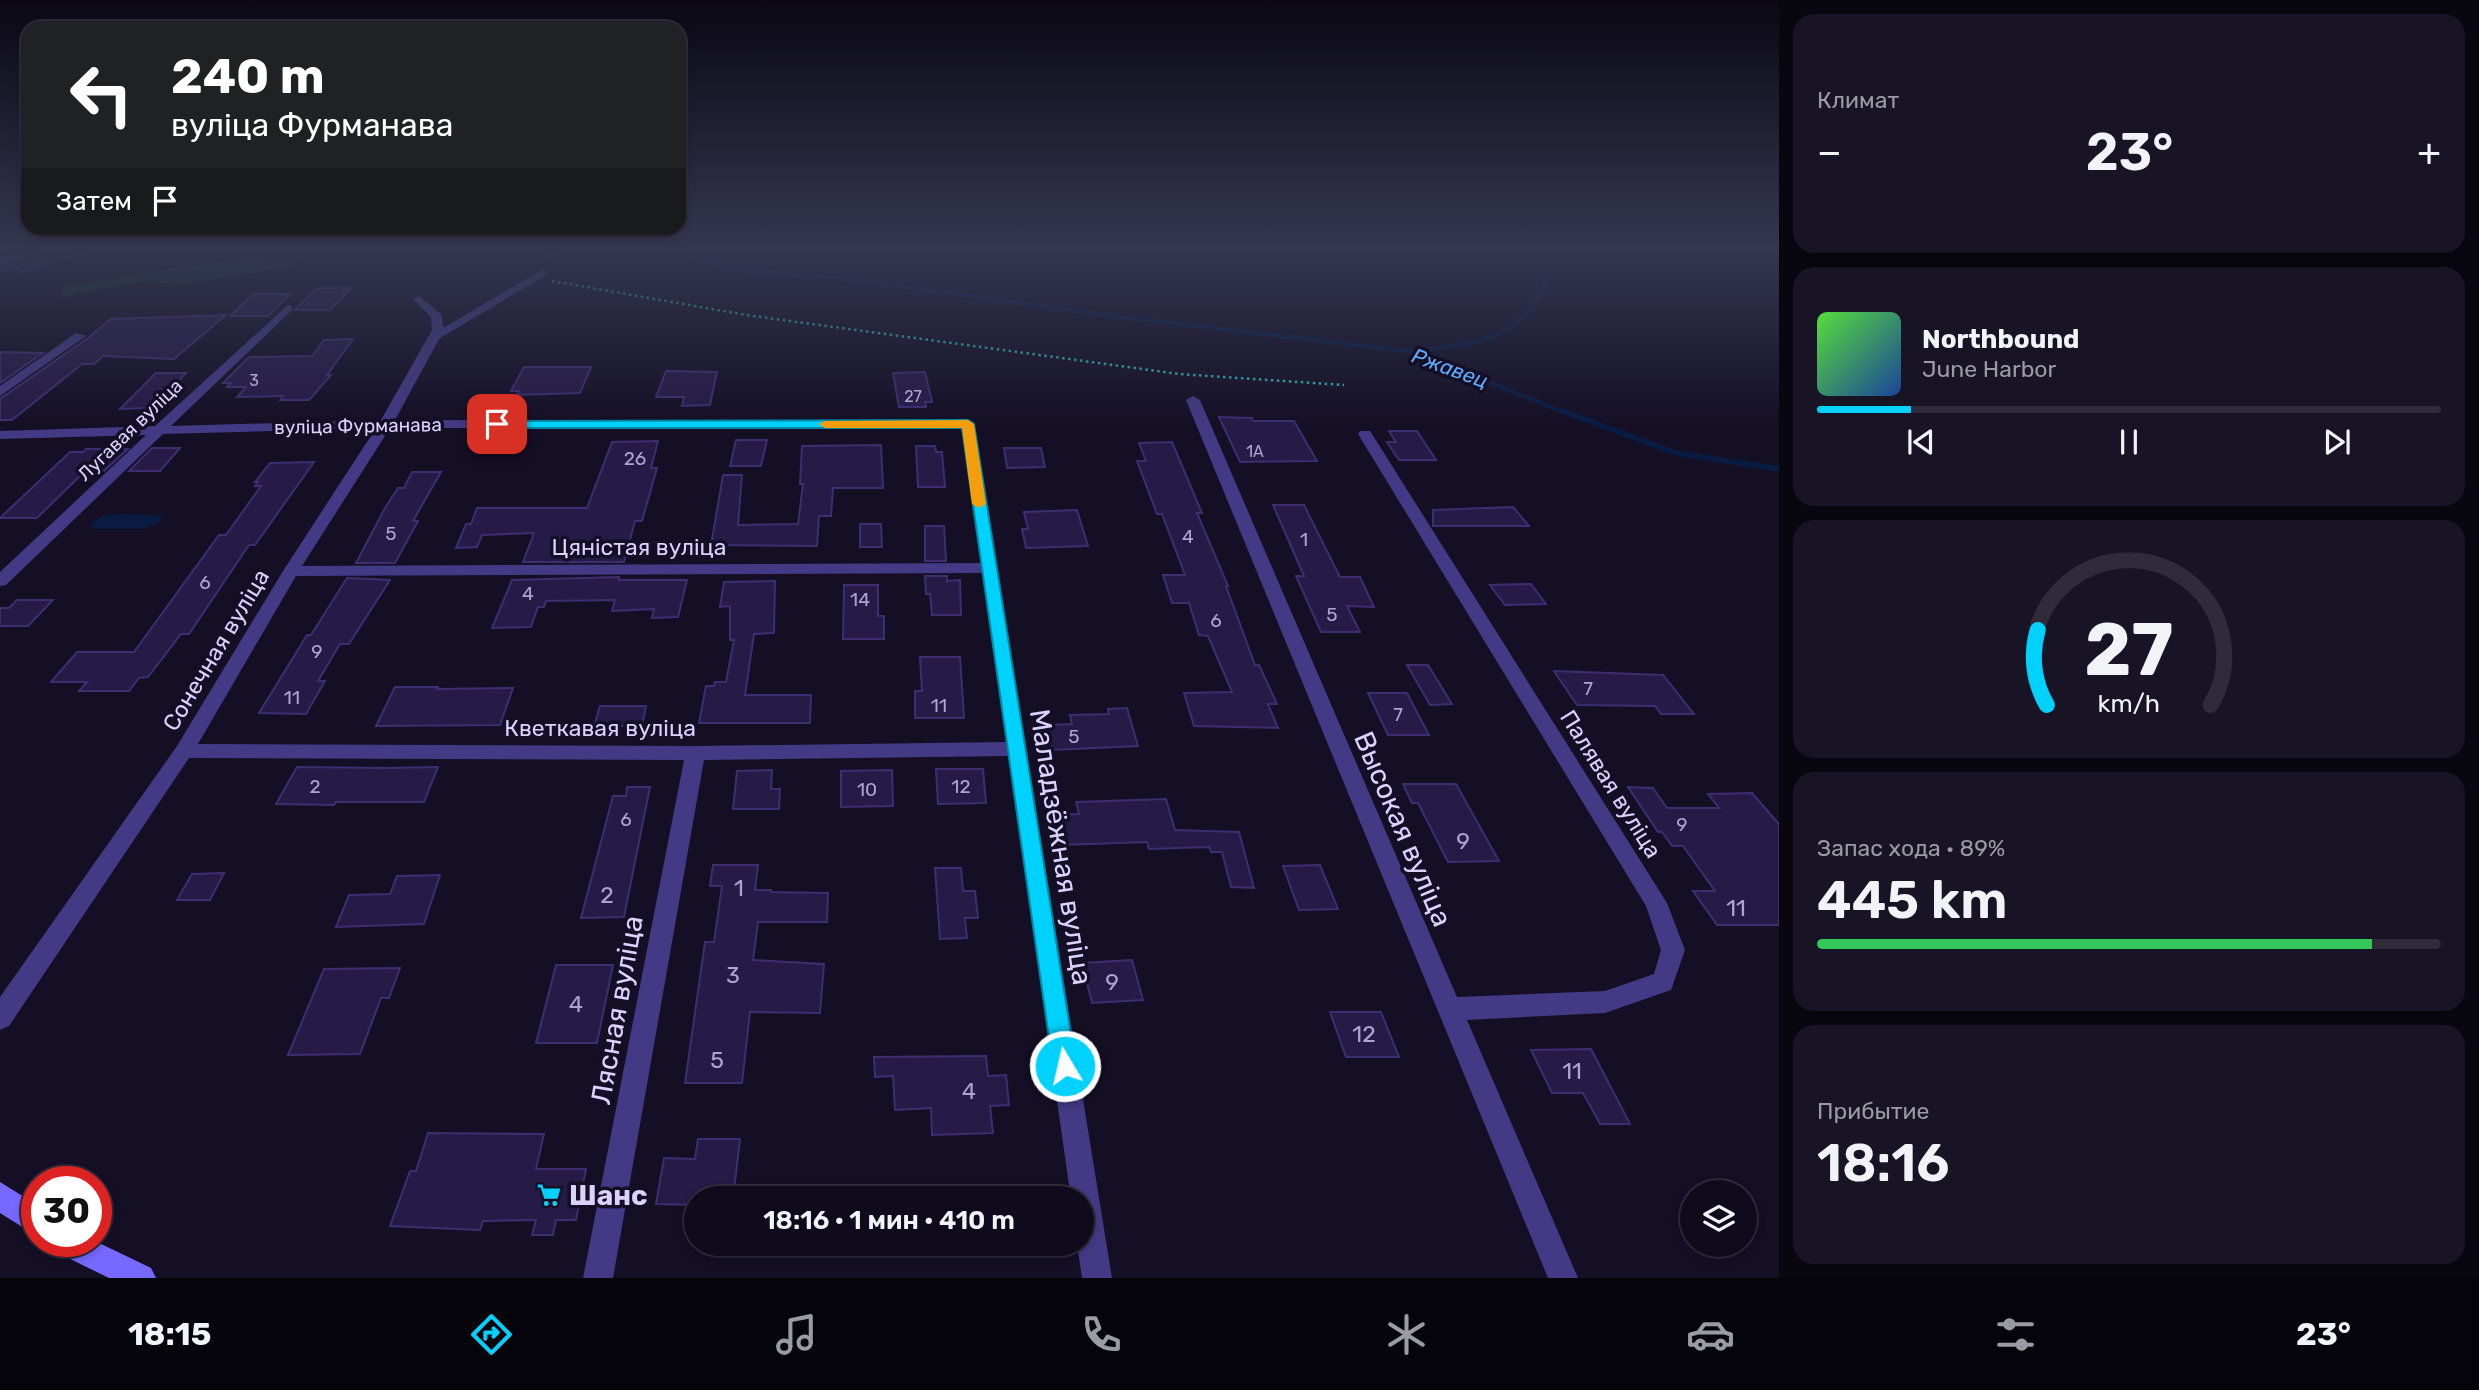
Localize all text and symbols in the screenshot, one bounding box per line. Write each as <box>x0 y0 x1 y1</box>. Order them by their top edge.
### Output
text: 240 m <box>171 47 325 105</box>
icon: left <box>56 49 147 140</box>
text: Климат <box>1817 86 1899 114</box>
text: вуліца Фурманава <box>171 106 453 144</box>
text: 23° <box>2086 121 2173 183</box>
text: − <box>1817 129 1842 175</box>
text: + <box>2417 129 2441 175</box>
icon: arrive <box>146 182 184 220</box>
text: Затем <box>56 186 132 217</box>
text: Northbound <box>1922 324 2080 355</box>
water label: Ржавец <box>1408 343 1492 393</box>
text: June Harbor <box>1922 355 2056 383</box>
house number: 3 <box>249 371 259 390</box>
street label: Лугавая вуліца <box>73 374 187 486</box>
house number: 27 <box>904 387 922 406</box>
pin <box>467 394 527 454</box>
icon: arrive <box>478 405 516 443</box>
street label: вуліца Фурманава <box>274 413 442 439</box>
icon: previous <box>1902 423 1940 461</box>
icon: pause <box>2110 423 2148 461</box>
icon: next <box>2318 423 2356 461</box>
house number: 1А <box>1246 442 1264 461</box>
house number: 26 <box>624 447 646 470</box>
house number: 5 <box>385 522 397 545</box>
house number: 4 <box>1182 525 1194 548</box>
house number: 1 <box>1300 528 1308 551</box>
street label: Цяністая вуліца <box>552 533 726 561</box>
street label: Сонечная вуліца <box>157 564 275 736</box>
house number: 6 <box>199 571 211 594</box>
house number: 4 <box>522 582 534 605</box>
house number: 14 <box>850 588 870 611</box>
house number: 5 <box>1326 603 1338 626</box>
text: 27 <box>2084 607 2174 693</box>
house number: 6 <box>1210 609 1222 632</box>
house number: 9 <box>311 640 323 663</box>
house number: 7 <box>1583 677 1593 700</box>
house number: 11 <box>284 686 300 709</box>
text: km/h <box>2098 689 2160 718</box>
house number: 11 <box>931 694 947 717</box>
house number: 7 <box>1393 703 1403 726</box>
street label: Палявая вуліца <box>1554 705 1668 863</box>
street label: Маладзёжная вуліца <box>1023 707 1099 987</box>
street label: Кветкавая вуліца <box>504 714 696 742</box>
house number: 5 <box>1068 725 1080 748</box>
street label: Высокая вуліца <box>1347 727 1459 931</box>
house number: 2 <box>309 775 321 798</box>
house number: 12 <box>951 775 971 798</box>
house number: 10 <box>857 778 877 801</box>
house number: 6 <box>620 808 632 831</box>
house number: 9 <box>1676 813 1688 836</box>
house number: 9 <box>1456 827 1470 855</box>
text: Запас хода · 89% <box>1817 834 2005 862</box>
text: 445 km <box>1817 869 2007 931</box>
house number: 1 <box>734 874 744 902</box>
house number: 2 <box>600 881 614 909</box>
house number: 11 <box>1726 894 1746 922</box>
street label: Лясная вуліца <box>584 913 650 1107</box>
house number: 3 <box>726 961 740 989</box>
house number: 9 <box>1105 968 1119 996</box>
house number: 4 <box>569 990 583 1018</box>
house number: 12 <box>1352 1020 1376 1048</box>
position arrow <box>1028 1029 1102 1103</box>
house number: 5 <box>710 1046 724 1074</box>
house number: 11 <box>1562 1057 1582 1085</box>
house number: 4 <box>962 1077 976 1105</box>
text: Прибытие <box>1817 1097 1929 1125</box>
text: 18:16 <box>1817 1132 1949 1194</box>
speed limit sign: 30 <box>21 1166 112 1257</box>
place label: Шанс <box>569 1179 648 1212</box>
map controls <box>1680 1180 1757 1257</box>
button: layers <box>1680 1180 1757 1257</box>
supermarket icon: Шанс <box>535 1181 563 1209</box>
text: 18:16 · 1 мин · 410 m <box>763 1205 1015 1236</box>
icon: directions <box>467 1310 516 1359</box>
icon: music <box>772 1310 821 1359</box>
icon: phone <box>1077 1310 1126 1359</box>
icon: climate <box>1382 1310 1431 1359</box>
icon: car <box>1686 1310 1735 1359</box>
icon: filters <box>1991 1310 2040 1359</box>
text: 18:15 <box>128 1315 211 1353</box>
text: 23° <box>2296 1315 2351 1353</box>

